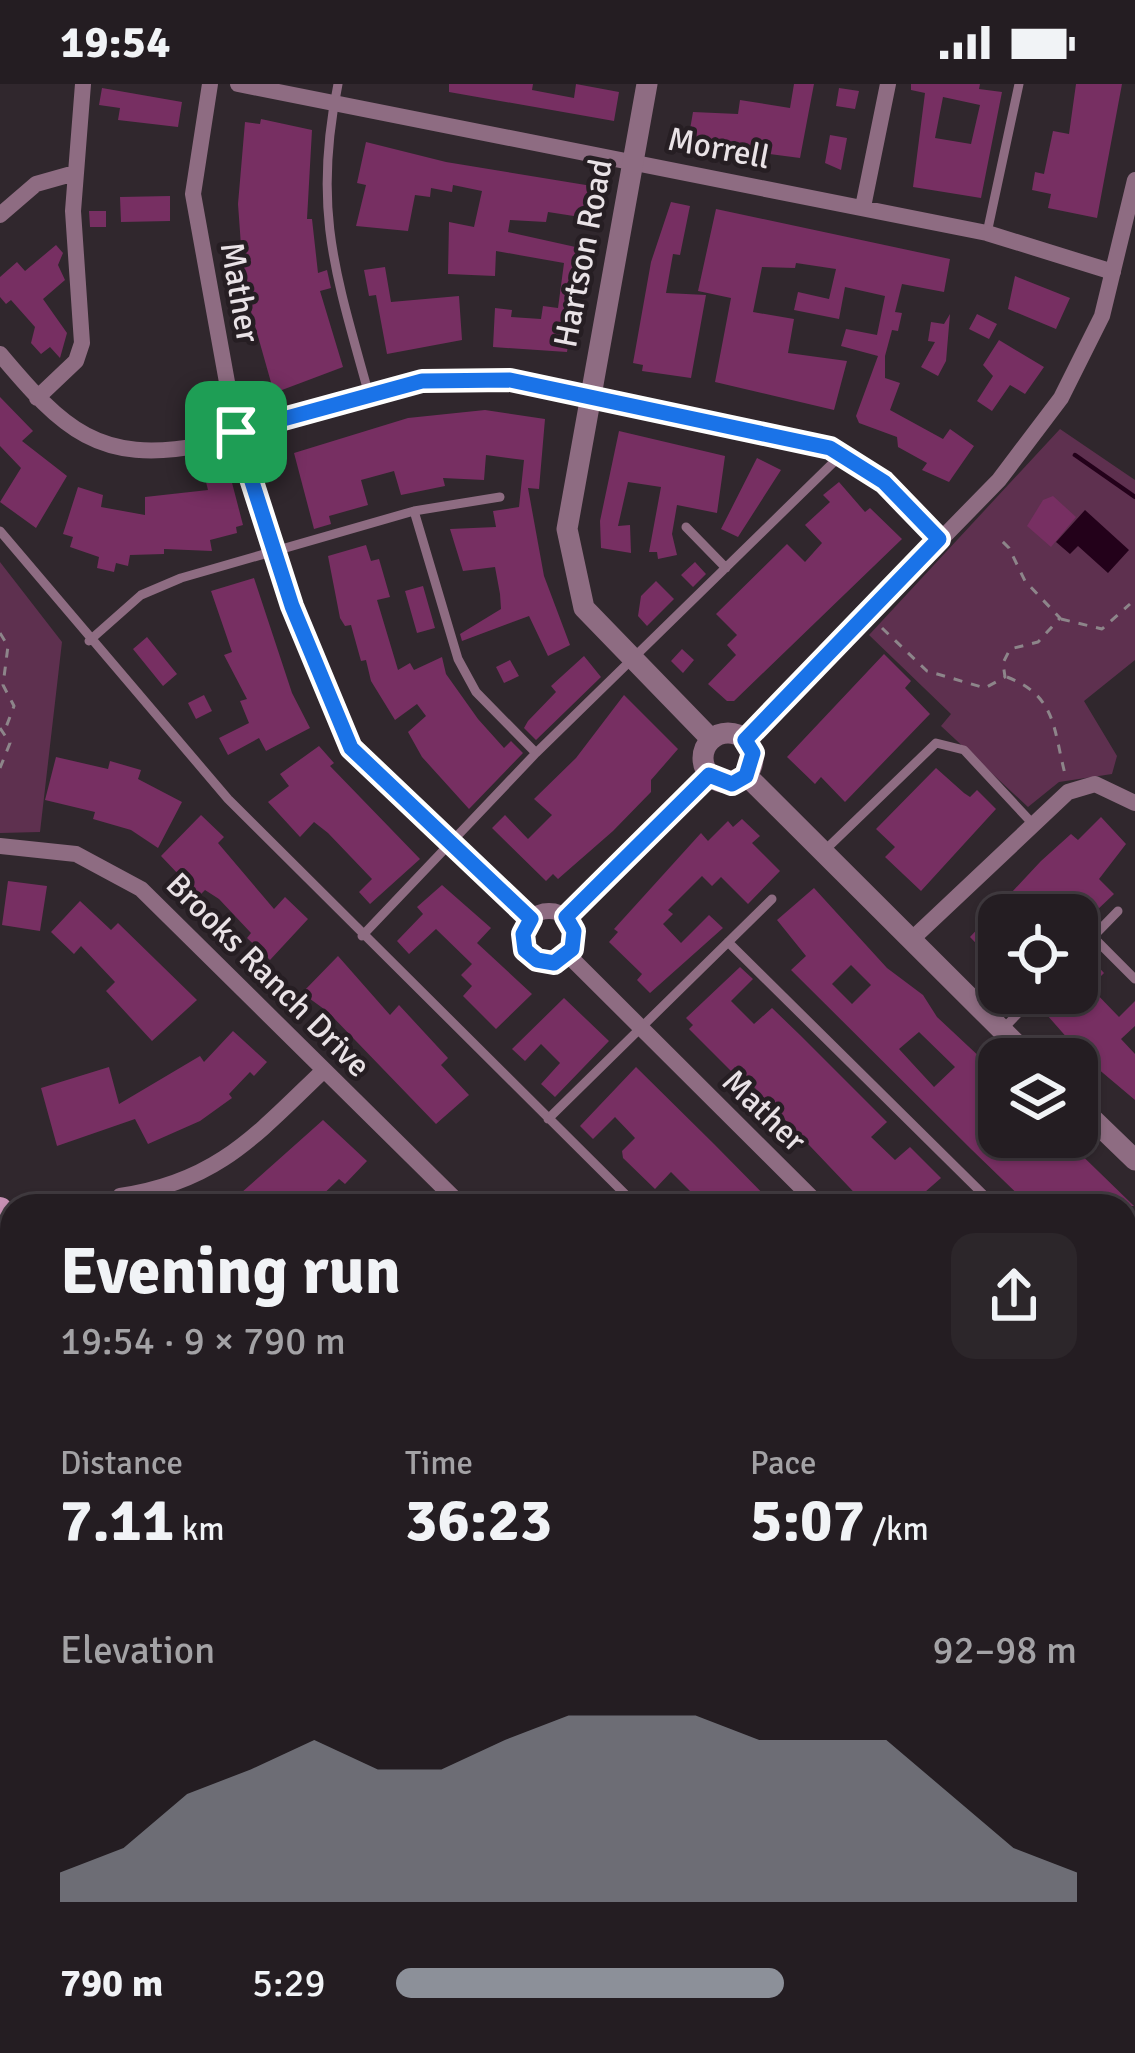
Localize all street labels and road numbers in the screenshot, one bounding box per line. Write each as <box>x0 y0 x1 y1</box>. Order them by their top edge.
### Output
street label: Morrell <box>664 119 773 178</box>
street label: Hartson Road <box>545 156 622 351</box>
street label: Mather <box>211 239 268 346</box>
street label: Brooks Ranch Drive <box>157 864 379 1086</box>
street label: Mather <box>713 1061 815 1161</box>

